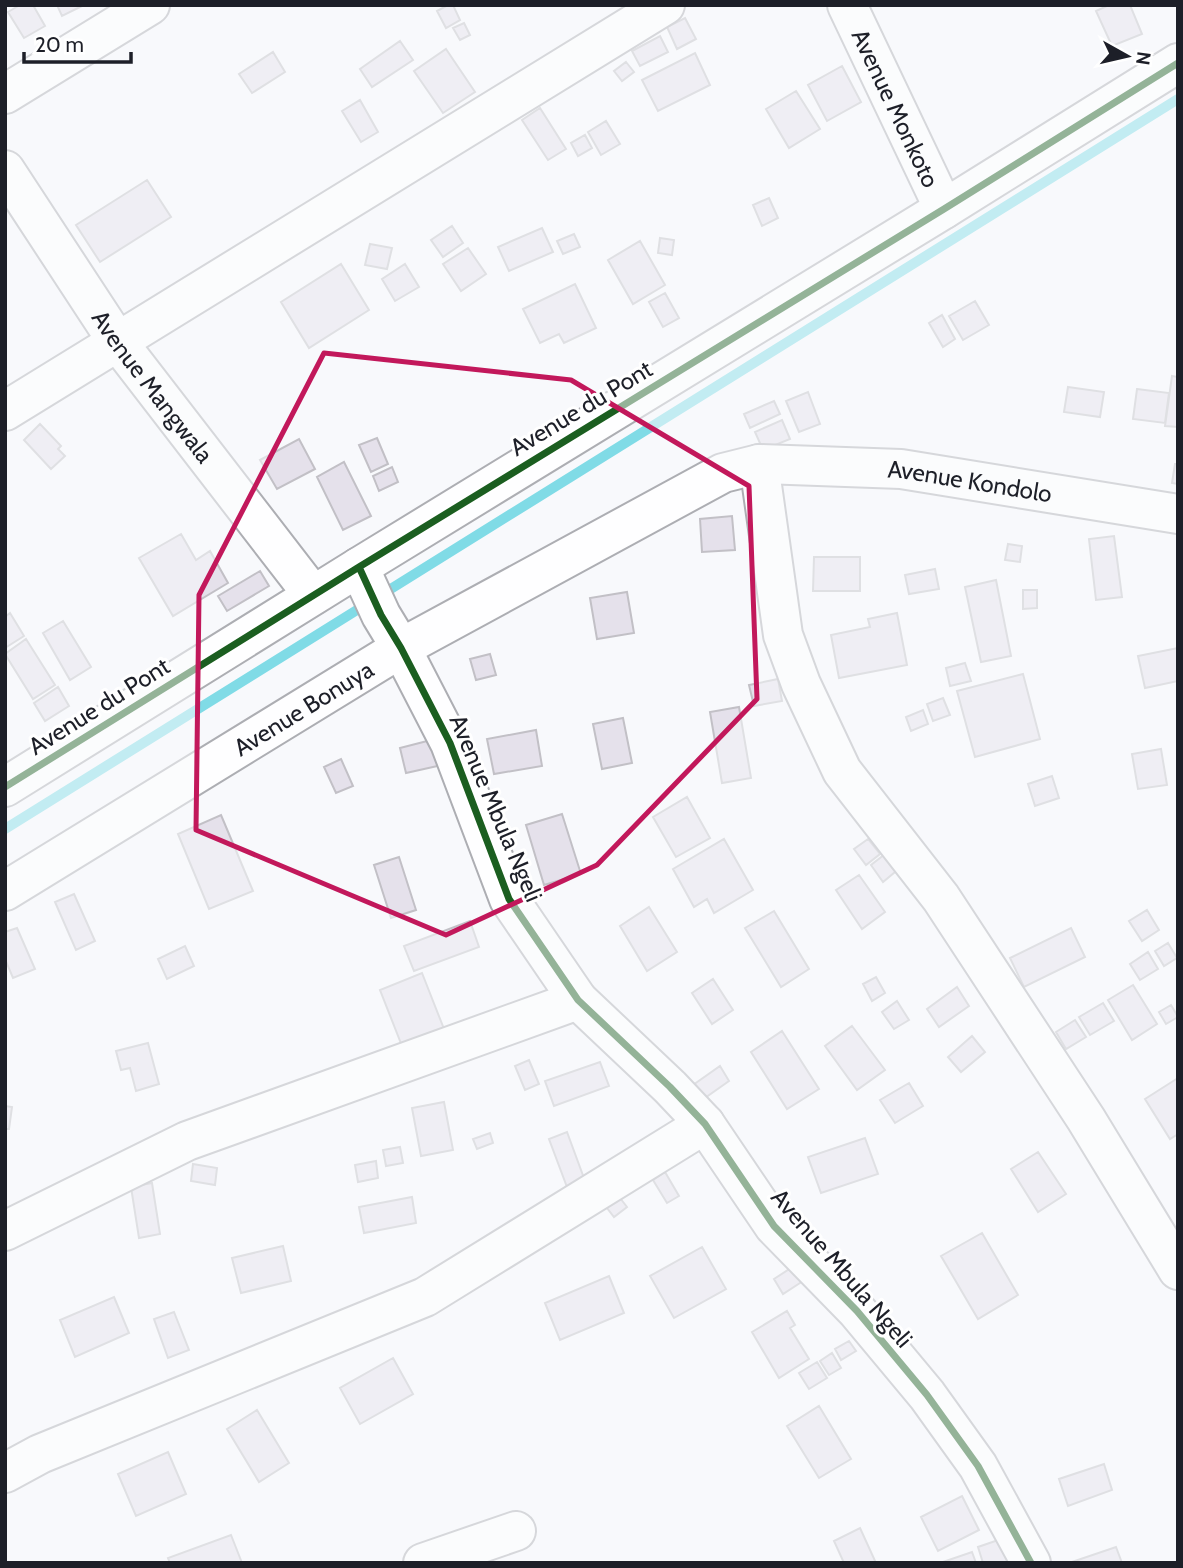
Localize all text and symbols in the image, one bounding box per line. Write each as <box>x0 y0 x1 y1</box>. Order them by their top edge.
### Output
scale bar <box>24 21 131 65</box>
north arrow <box>1092 21 1162 91</box>
street label: Avenue Monkoto <box>846 24 946 192</box>
text: 20 m <box>35 32 84 57</box>
text: N <box>1131 50 1156 67</box>
street label: Avenue Mangwala <box>86 304 220 469</box>
street label: Avenue du Pont <box>505 354 657 462</box>
street label: Avenue Kondolo <box>887 454 1054 508</box>
street label: Avenue du Pont <box>23 651 175 761</box>
street label: Avenue Bonuya <box>228 654 379 762</box>
street label: Avenue Mbula Ngeli <box>443 710 549 906</box>
street label: Avenue Mbula Ngeli <box>765 1183 919 1353</box>

